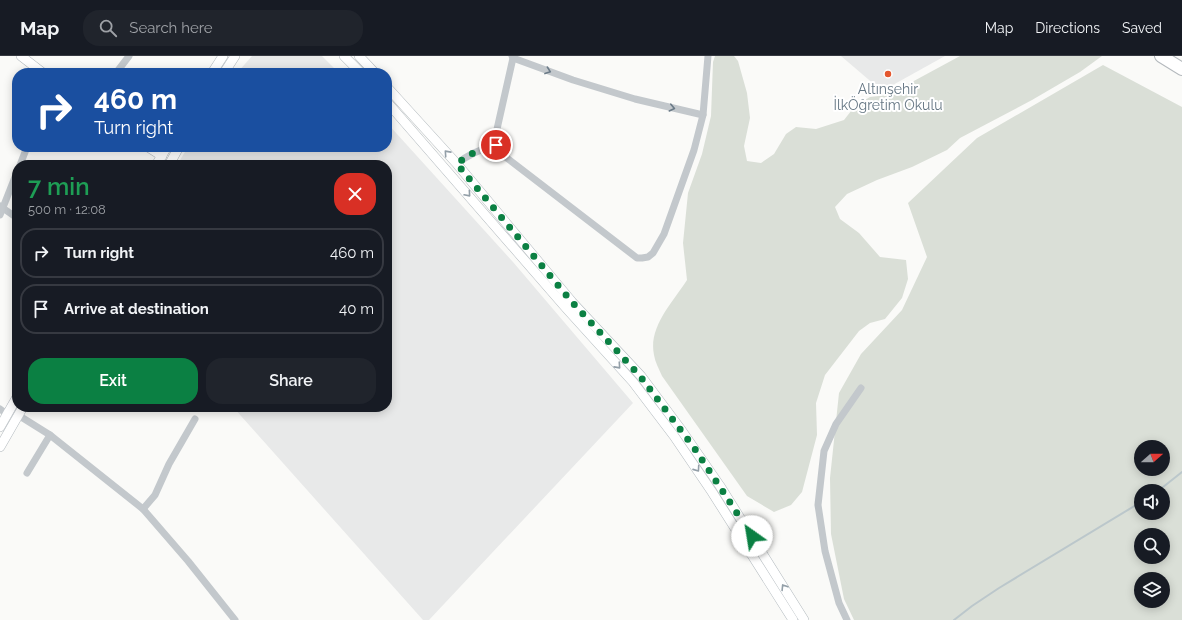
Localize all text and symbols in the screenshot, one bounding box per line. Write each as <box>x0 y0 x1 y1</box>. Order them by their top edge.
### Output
search box <box>83 10 363 46</box>
text: Map <box>20 17 59 39</box>
icon: search <box>97 17 119 39</box>
text: Search here <box>129 19 213 37</box>
text: Map <box>985 20 1013 36</box>
text: Directions <box>1035 20 1100 36</box>
text: Saved <box>1122 20 1162 36</box>
one-way arrow <box>544 66 551 74</box>
marker: Altınşehir İlkÖğretim Okulu <box>883 69 893 79</box>
place label: Altınşehir İlkÖğretim Okulu <box>833 81 943 113</box>
text: 460 m <box>94 83 177 116</box>
icon: right <box>28 84 80 136</box>
one-way arrow <box>668 103 675 112</box>
text: Turn right <box>94 117 173 138</box>
pin <box>479 128 513 162</box>
icon: arrive <box>485 134 507 156</box>
one-way arrow <box>445 151 452 158</box>
text: 7 min <box>28 172 89 201</box>
button: close <box>334 173 376 215</box>
one-way arrow <box>464 189 471 197</box>
text: 500 m · 12:08 <box>28 202 106 217</box>
icon: right <box>30 242 52 264</box>
text: Turn right <box>64 244 134 262</box>
text: 460 m <box>330 244 374 262</box>
icon: arrive <box>30 298 52 320</box>
text: Arrive at destination <box>64 300 209 318</box>
text: 40 m <box>339 300 374 318</box>
button: Exit <box>28 358 198 404</box>
button: Share <box>206 358 376 404</box>
one-way arrow <box>614 361 621 369</box>
north arrow <box>1134 440 1170 476</box>
map controls <box>1134 440 1170 608</box>
one-way arrow <box>692 465 700 472</box>
button: sound <box>1134 484 1170 520</box>
position arrow <box>731 515 773 557</box>
button: search <box>1134 528 1170 564</box>
button: layers <box>1134 572 1170 608</box>
one-way arrow <box>781 584 788 591</box>

